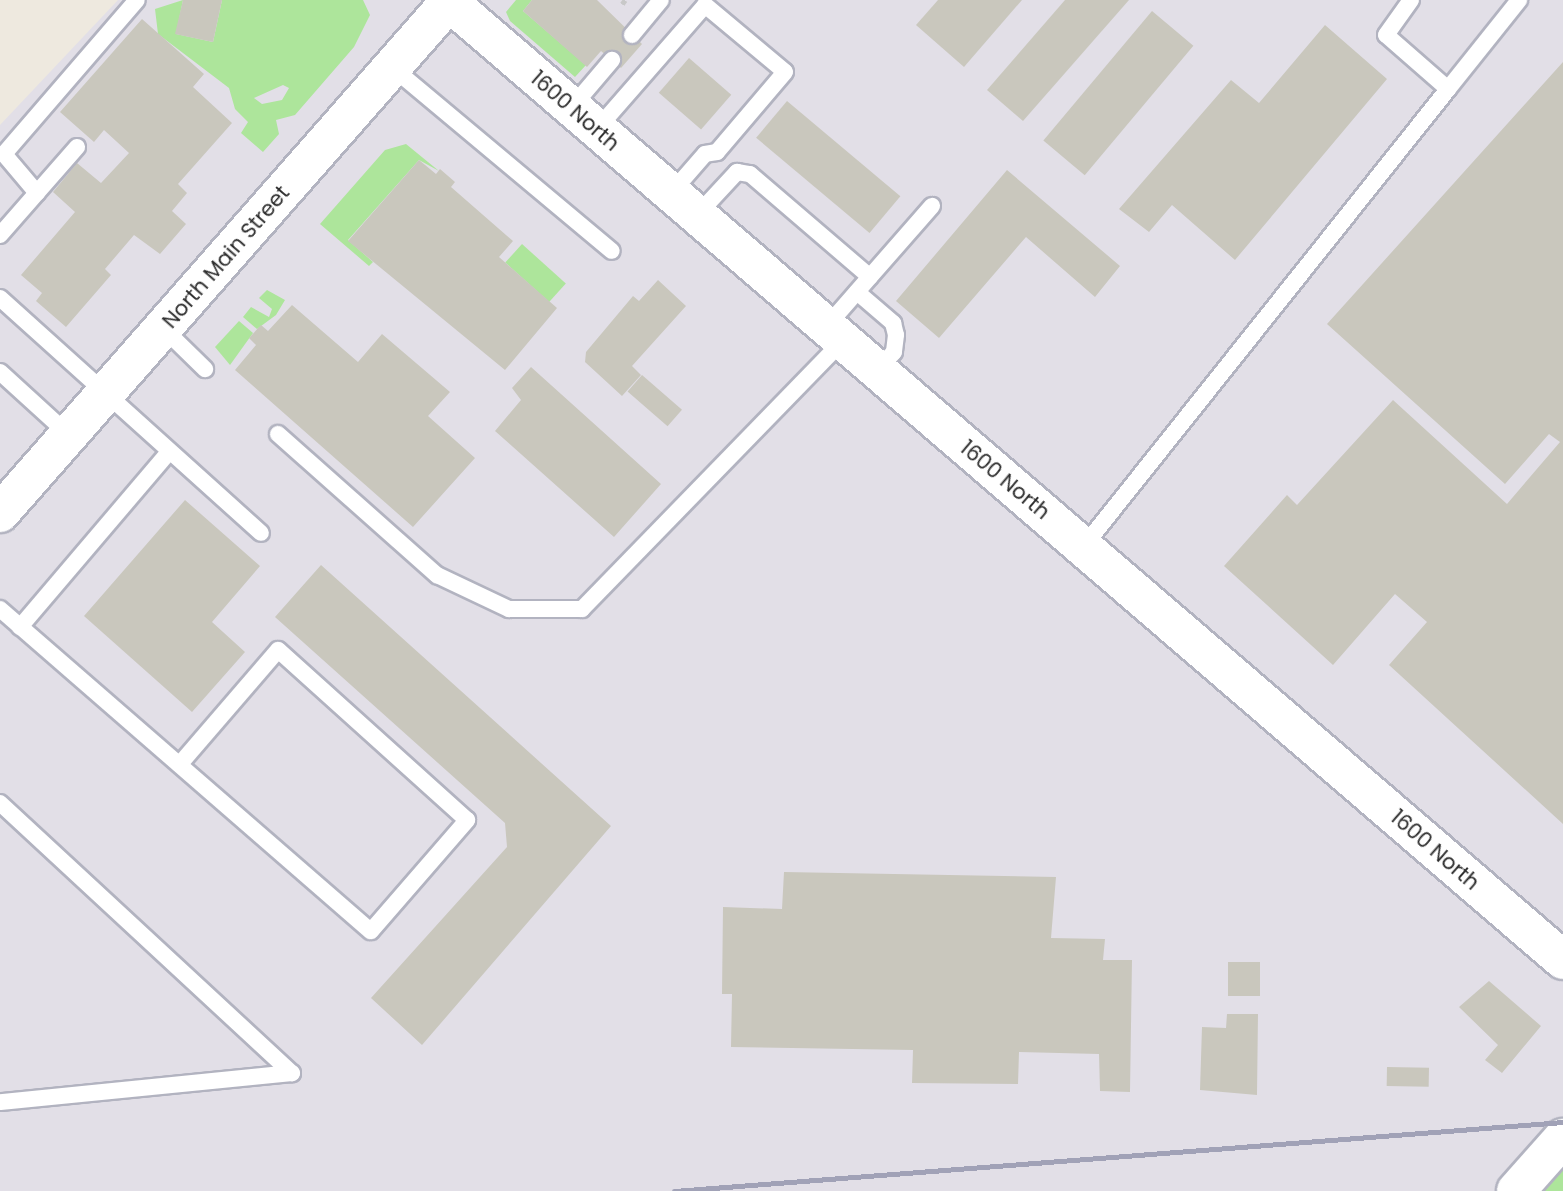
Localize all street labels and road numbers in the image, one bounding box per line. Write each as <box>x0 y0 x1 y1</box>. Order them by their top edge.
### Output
street label: 1600 North <box>526 66 624 156</box>
street label: North Main Street <box>157 181 295 333</box>
street label: 1600 North <box>955 435 1055 525</box>
street label: 1600 North <box>1386 805 1484 895</box>

